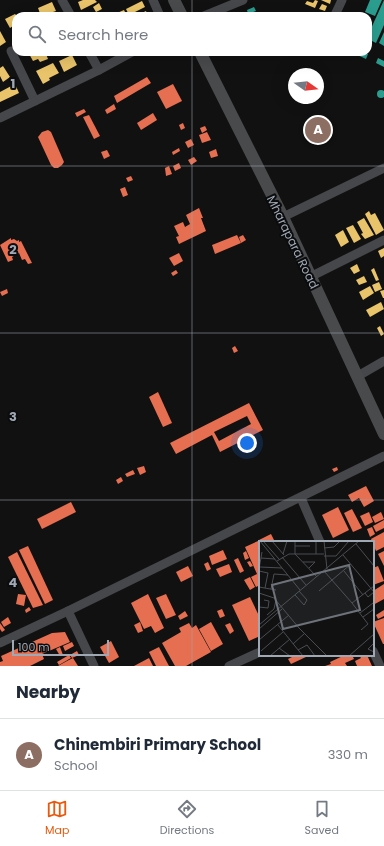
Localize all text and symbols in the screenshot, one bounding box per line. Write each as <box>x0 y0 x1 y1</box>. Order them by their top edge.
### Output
search box <box>12 12 372 56</box>
icon: search <box>26 23 48 45</box>
text: Search here <box>58 24 148 45</box>
north arrow <box>288 68 324 104</box>
text: 1 <box>11 74 15 93</box>
pin: A <box>305 115 331 145</box>
street label: Mharapara Road <box>263 192 323 292</box>
text: 2 <box>9 240 17 259</box>
text: 3 <box>9 407 17 426</box>
your location <box>237 433 257 453</box>
inset map <box>259 541 374 656</box>
text: 4 <box>9 573 18 592</box>
scale bar <box>12 638 109 657</box>
text: 100 m <box>18 639 50 655</box>
text: Nearby <box>16 680 80 704</box>
text: Chinembiri Primary School <box>54 734 261 755</box>
text: A <box>24 745 34 764</box>
text: 330 m <box>328 745 368 764</box>
text: School <box>54 756 98 775</box>
tab: Map <box>45 798 69 839</box>
tab: Directions <box>160 798 214 839</box>
tab: Saved <box>305 798 339 839</box>

